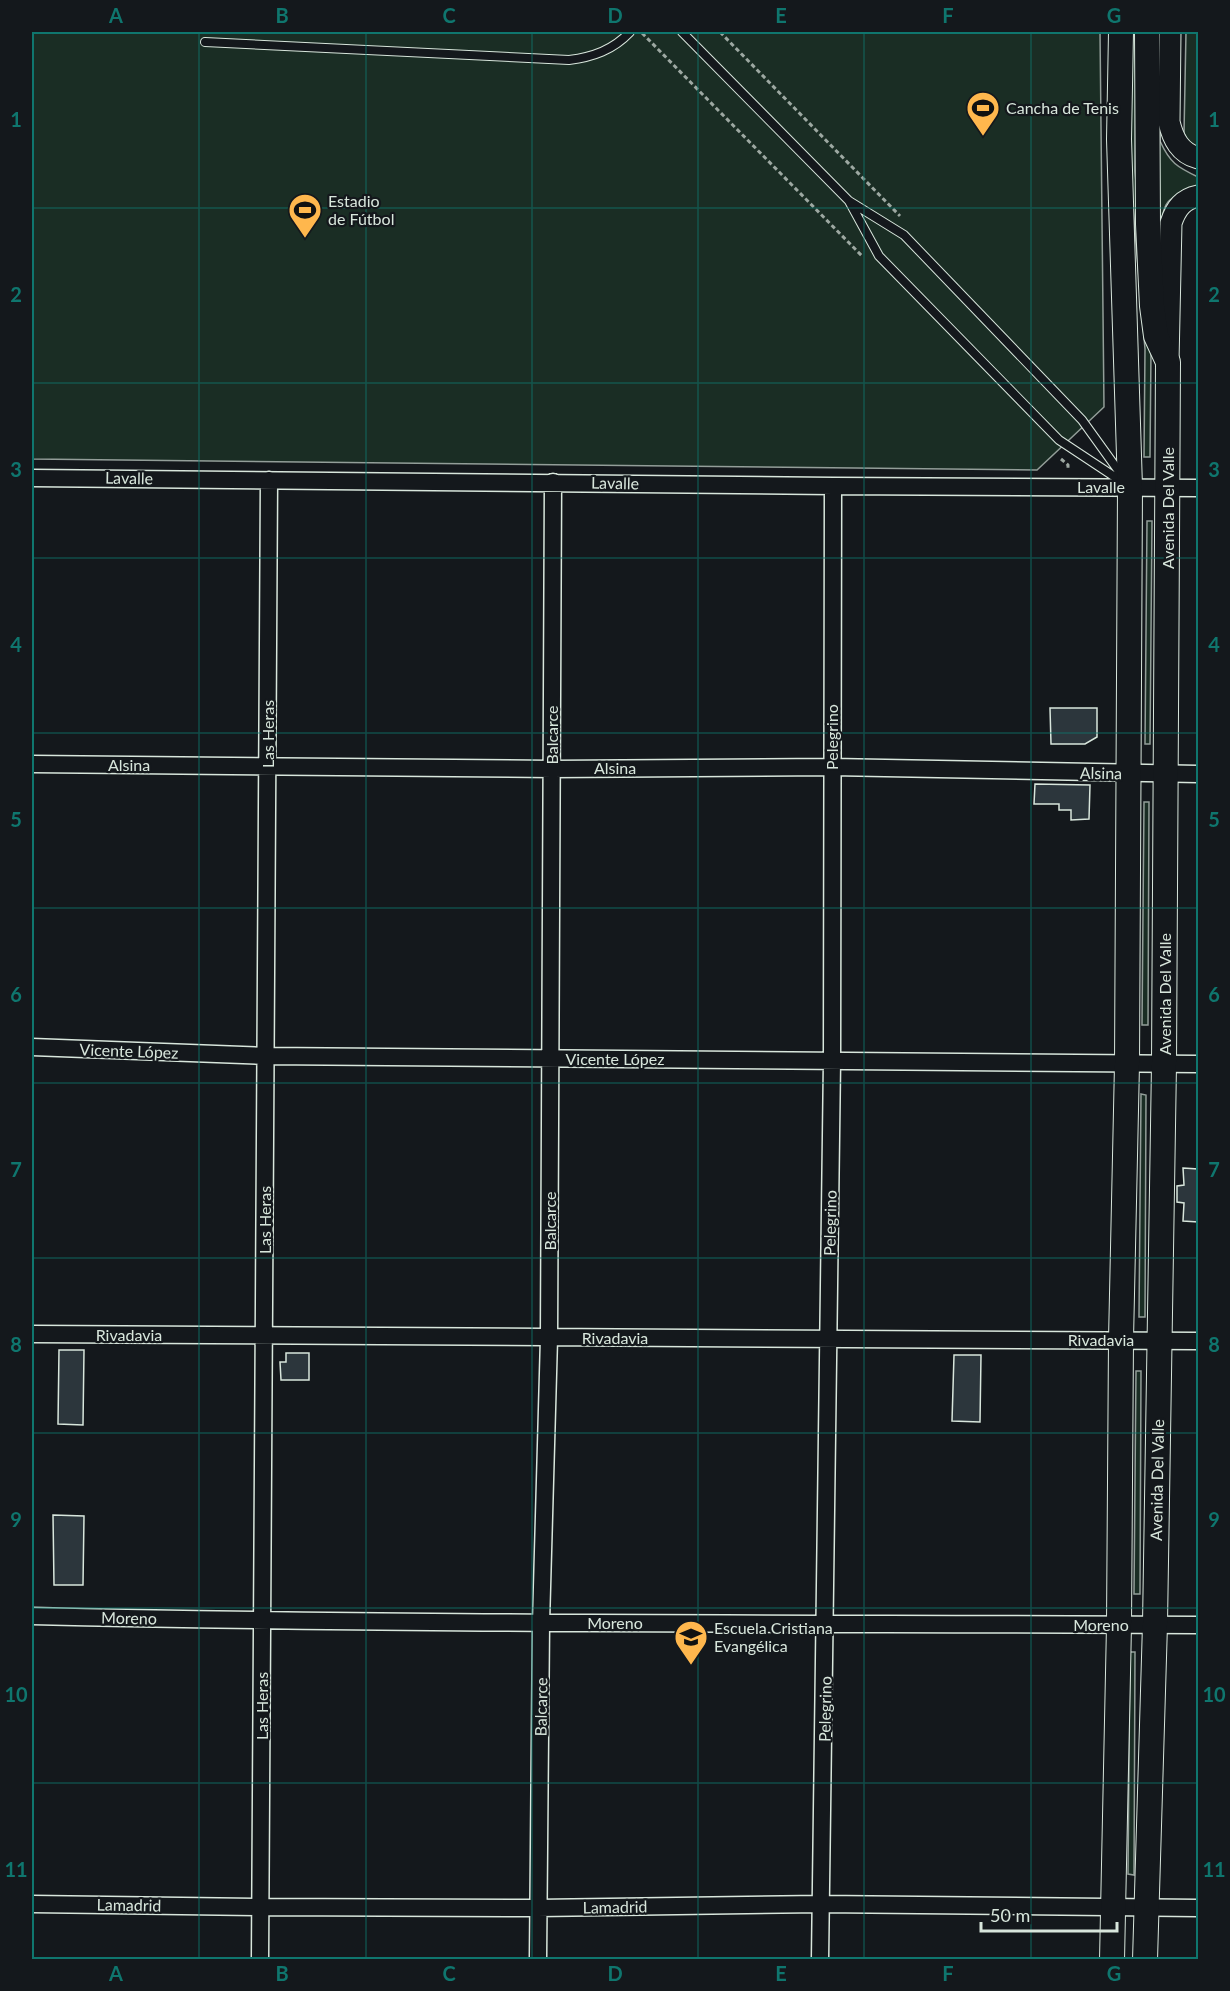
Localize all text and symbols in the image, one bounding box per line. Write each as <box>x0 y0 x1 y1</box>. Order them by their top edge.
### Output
text: A <box>108 3 123 27</box>
text: B <box>275 3 289 27</box>
text: C <box>442 3 456 27</box>
text: D <box>607 3 623 27</box>
text: E <box>775 3 787 27</box>
text: F <box>942 3 954 27</box>
text: G <box>1107 3 1121 27</box>
sports icon: Cancha de Tenis <box>965 90 1001 137</box>
place label: Cancha de Tenis <box>1006 98 1119 117</box>
text: 1 <box>10 107 22 131</box>
text: 1 <box>1208 107 1220 131</box>
place label: Estadio de Fútbol <box>328 191 394 228</box>
sports icon: Estadio de Fútbol <box>287 192 323 239</box>
text: 2 <box>10 282 22 306</box>
text: 2 <box>1208 282 1220 306</box>
street label: Avenida Del Valle <box>1158 447 1177 569</box>
text: 3 <box>10 457 22 481</box>
text: 3 <box>1208 457 1220 481</box>
street label: Lavalle <box>105 468 153 487</box>
street label: Lavalle <box>591 473 639 492</box>
street label: Lavalle <box>1077 477 1125 496</box>
text: 4 <box>10 632 22 656</box>
text: 4 <box>1208 632 1220 656</box>
street label: Las Heras <box>258 700 277 768</box>
street label: Pelegrino <box>822 704 841 770</box>
street label: Balcarce <box>542 706 561 764</box>
street label: Alsina <box>108 755 150 774</box>
street label: Alsina <box>594 758 636 777</box>
street label: Alsina <box>1080 763 1122 782</box>
text: 5 <box>10 807 22 831</box>
text: 5 <box>1208 807 1220 831</box>
street label: Avenida Del Valle <box>1155 933 1174 1055</box>
text: 6 <box>10 982 22 1006</box>
text: 6 <box>1208 982 1220 1006</box>
street label: Vicente López <box>79 1039 179 1062</box>
street label: Vicente López <box>565 1049 665 1068</box>
text: 7 <box>10 1157 22 1181</box>
text: 7 <box>1208 1157 1220 1181</box>
street label: Las Heras <box>255 1186 274 1254</box>
street label: Pelegrino <box>819 1190 840 1256</box>
street label: Balcarce <box>540 1192 559 1250</box>
street label: Rivadavia <box>96 1325 162 1344</box>
street label: Rivadavia <box>582 1328 648 1347</box>
street label: Rivadavia <box>1068 1330 1134 1349</box>
text: 8 <box>10 1332 22 1356</box>
text: 8 <box>1208 1332 1220 1356</box>
street label: Avenida Del Valle <box>1146 1419 1167 1541</box>
text: 9 <box>10 1507 22 1531</box>
text: 9 <box>1208 1507 1220 1531</box>
street label: Moreno <box>101 1608 157 1627</box>
street label: Moreno <box>587 1613 643 1632</box>
street label: Moreno <box>1073 1615 1129 1634</box>
place label: Escuela Cristiana Evangélica <box>714 1618 833 1655</box>
school or university icon: Escuela Cristiana Evangélica <box>673 1619 709 1666</box>
street label: Las Heras <box>252 1672 271 1740</box>
street label: Pelegrino <box>814 1676 835 1742</box>
street label: Balcarce <box>530 1677 551 1737</box>
text: 10 <box>4 1682 28 1706</box>
text: 10 <box>1202 1682 1226 1706</box>
text: 11 <box>4 1857 28 1881</box>
text: 11 <box>1202 1857 1226 1881</box>
street label: Lamadrid <box>96 1894 162 1915</box>
scale bar <box>981 1895 1118 1933</box>
street label: Lamadrid <box>582 1896 648 1917</box>
text: 50 m <box>990 1904 1030 1926</box>
text: A <box>108 1961 123 1985</box>
text: B <box>275 1961 289 1985</box>
text: C <box>442 1961 456 1985</box>
text: D <box>607 1961 623 1985</box>
text: E <box>775 1961 787 1985</box>
text: F <box>942 1961 954 1985</box>
text: G <box>1107 1961 1121 1985</box>

